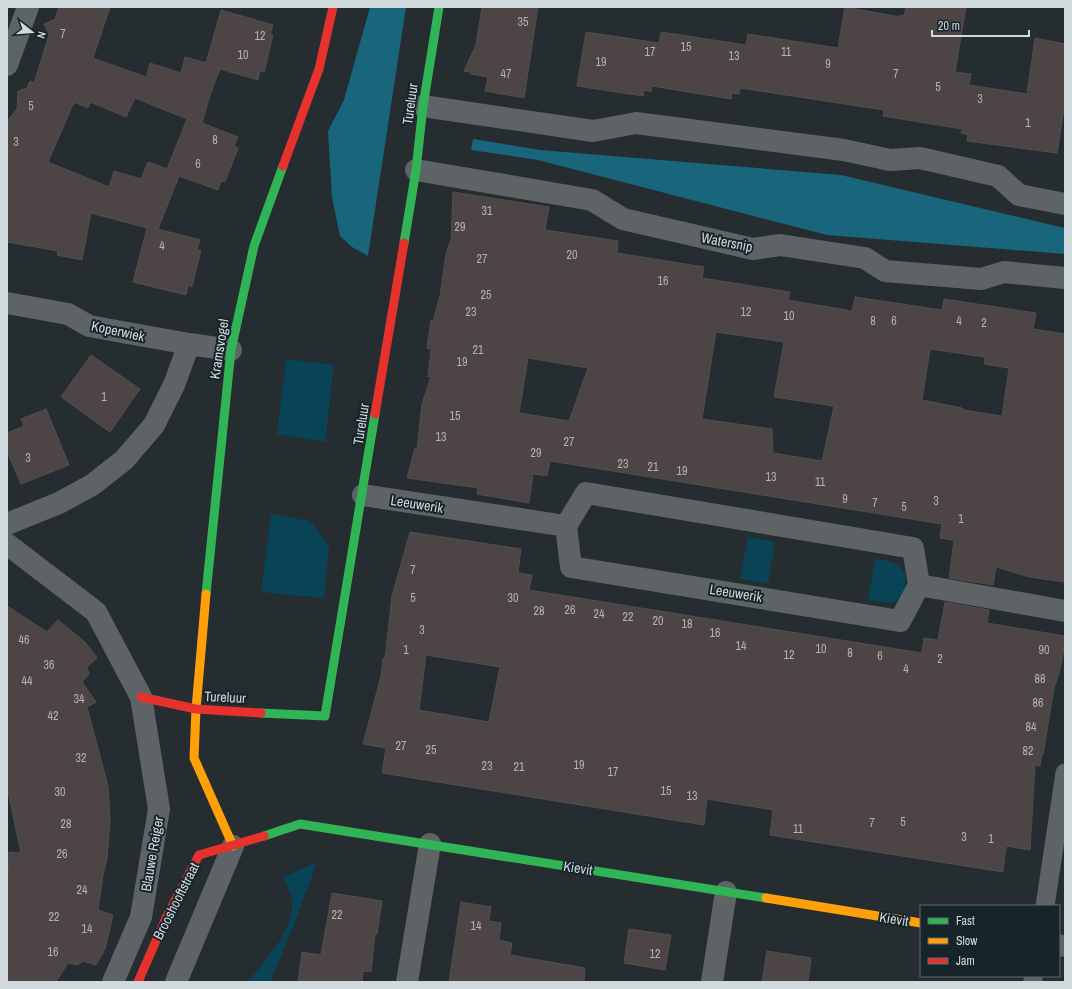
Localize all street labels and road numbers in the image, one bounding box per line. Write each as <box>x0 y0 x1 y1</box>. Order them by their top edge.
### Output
street label: Tureluur <box>398 82 422 126</box>
street label: Watersnip <box>700 228 754 256</box>
street label: Koperwiek <box>90 317 147 345</box>
street label: Kramsvogel <box>205 318 233 380</box>
street label: Tureluur <box>349 402 373 446</box>
street label: Leeuwerik <box>389 491 445 517</box>
street label: Leeuwerik <box>708 580 764 606</box>
street label: Tureluur <box>204 687 246 707</box>
street label: Blauwe Reiger <box>137 815 167 893</box>
street label: Kievit <box>562 857 594 879</box>
street label: Brooshooftstraat <box>149 859 203 943</box>
street label: Kievit <box>878 908 910 930</box>

